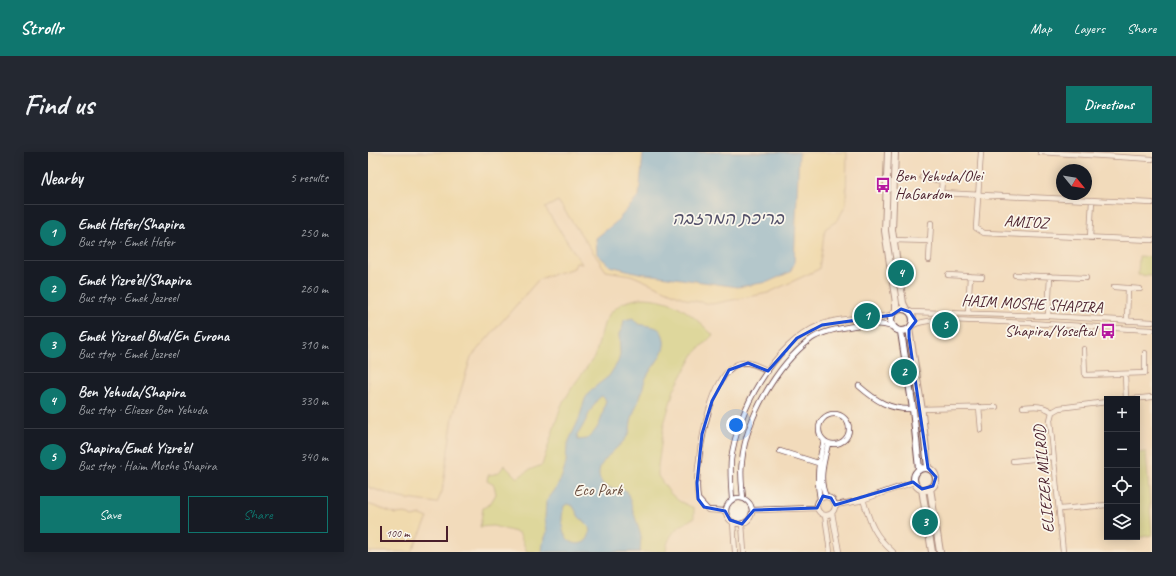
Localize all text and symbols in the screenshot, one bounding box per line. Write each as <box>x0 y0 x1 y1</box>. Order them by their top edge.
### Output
text: Strollr <box>20 16 63 40</box>
text: Map <box>1030 20 1052 37</box>
text: Layers <box>1074 20 1105 37</box>
text: Share <box>1127 20 1156 37</box>
button: Directions <box>1066 86 1152 123</box>
text: Find us <box>24 87 94 122</box>
north arrow <box>1056 164 1092 200</box>
place label: Ben Yehuda/Olei HaGardom <box>895 166 985 204</box>
text: Nearby <box>40 168 83 189</box>
text: 5 results <box>290 170 328 186</box>
bus stop icon: Ben Yehuda/Olei HaGardom <box>874 176 892 194</box>
water label: בריכת המרזבה <box>672 208 785 229</box>
street label: AMI'OZ <box>1004 211 1051 233</box>
text: Emek Hefer/Shapira <box>78 215 184 234</box>
text: 1 <box>50 225 56 241</box>
text: 250 m <box>300 225 328 241</box>
text: Bus stop · Emek Hefer <box>78 234 175 250</box>
pin: 4 <box>888 258 914 288</box>
text: Emek Yizre’el/Shapira <box>78 271 191 290</box>
text: 2 <box>50 281 56 297</box>
text: 260 m <box>300 281 328 297</box>
text: Bus stop · Emek Jezreel <box>78 290 178 306</box>
street label: HAIM MOSHE SHAPIRA <box>961 290 1104 318</box>
pin: 1 <box>854 301 880 331</box>
pin: 5 <box>932 310 958 340</box>
place label: Shapira/Yoseftal <box>1005 321 1099 341</box>
bus stop icon: Shapira/Yoseftal <box>1099 322 1117 340</box>
text: Emek Yizrael Blvd/En Evrona <box>78 327 229 346</box>
text: 3 <box>50 337 56 353</box>
text: 310 m <box>300 337 328 353</box>
text: Bus stop · Emek Jezreel <box>78 346 178 362</box>
pin: 2 <box>891 357 917 387</box>
text: Ben Yehuda/Shapira <box>78 383 185 402</box>
text: 4 <box>50 393 56 409</box>
text: 330 m <box>300 393 328 409</box>
map controls <box>1104 396 1140 540</box>
button: + <box>1104 396 1140 432</box>
text: Bus stop · Eliezer Ben Yehuda <box>78 402 207 418</box>
your location <box>726 415 746 435</box>
street label: ELIEZER MILROD <box>1029 422 1059 534</box>
button: − <box>1104 432 1140 468</box>
text: Shapira/Emek Yizre’el <box>78 439 191 458</box>
text: 5 <box>50 449 56 465</box>
text: 340 m <box>300 449 328 465</box>
text: Bus stop · Haim Moshe Shapira <box>78 458 217 474</box>
button: locate <box>1104 468 1140 504</box>
park label: Eco Park <box>574 480 623 500</box>
button: Save <box>40 496 180 533</box>
button: Share <box>188 496 328 533</box>
button: layers <box>1104 504 1140 540</box>
pin: 3 <box>912 507 938 537</box>
scale bar <box>380 524 448 543</box>
text: 100 m <box>386 526 410 540</box>

